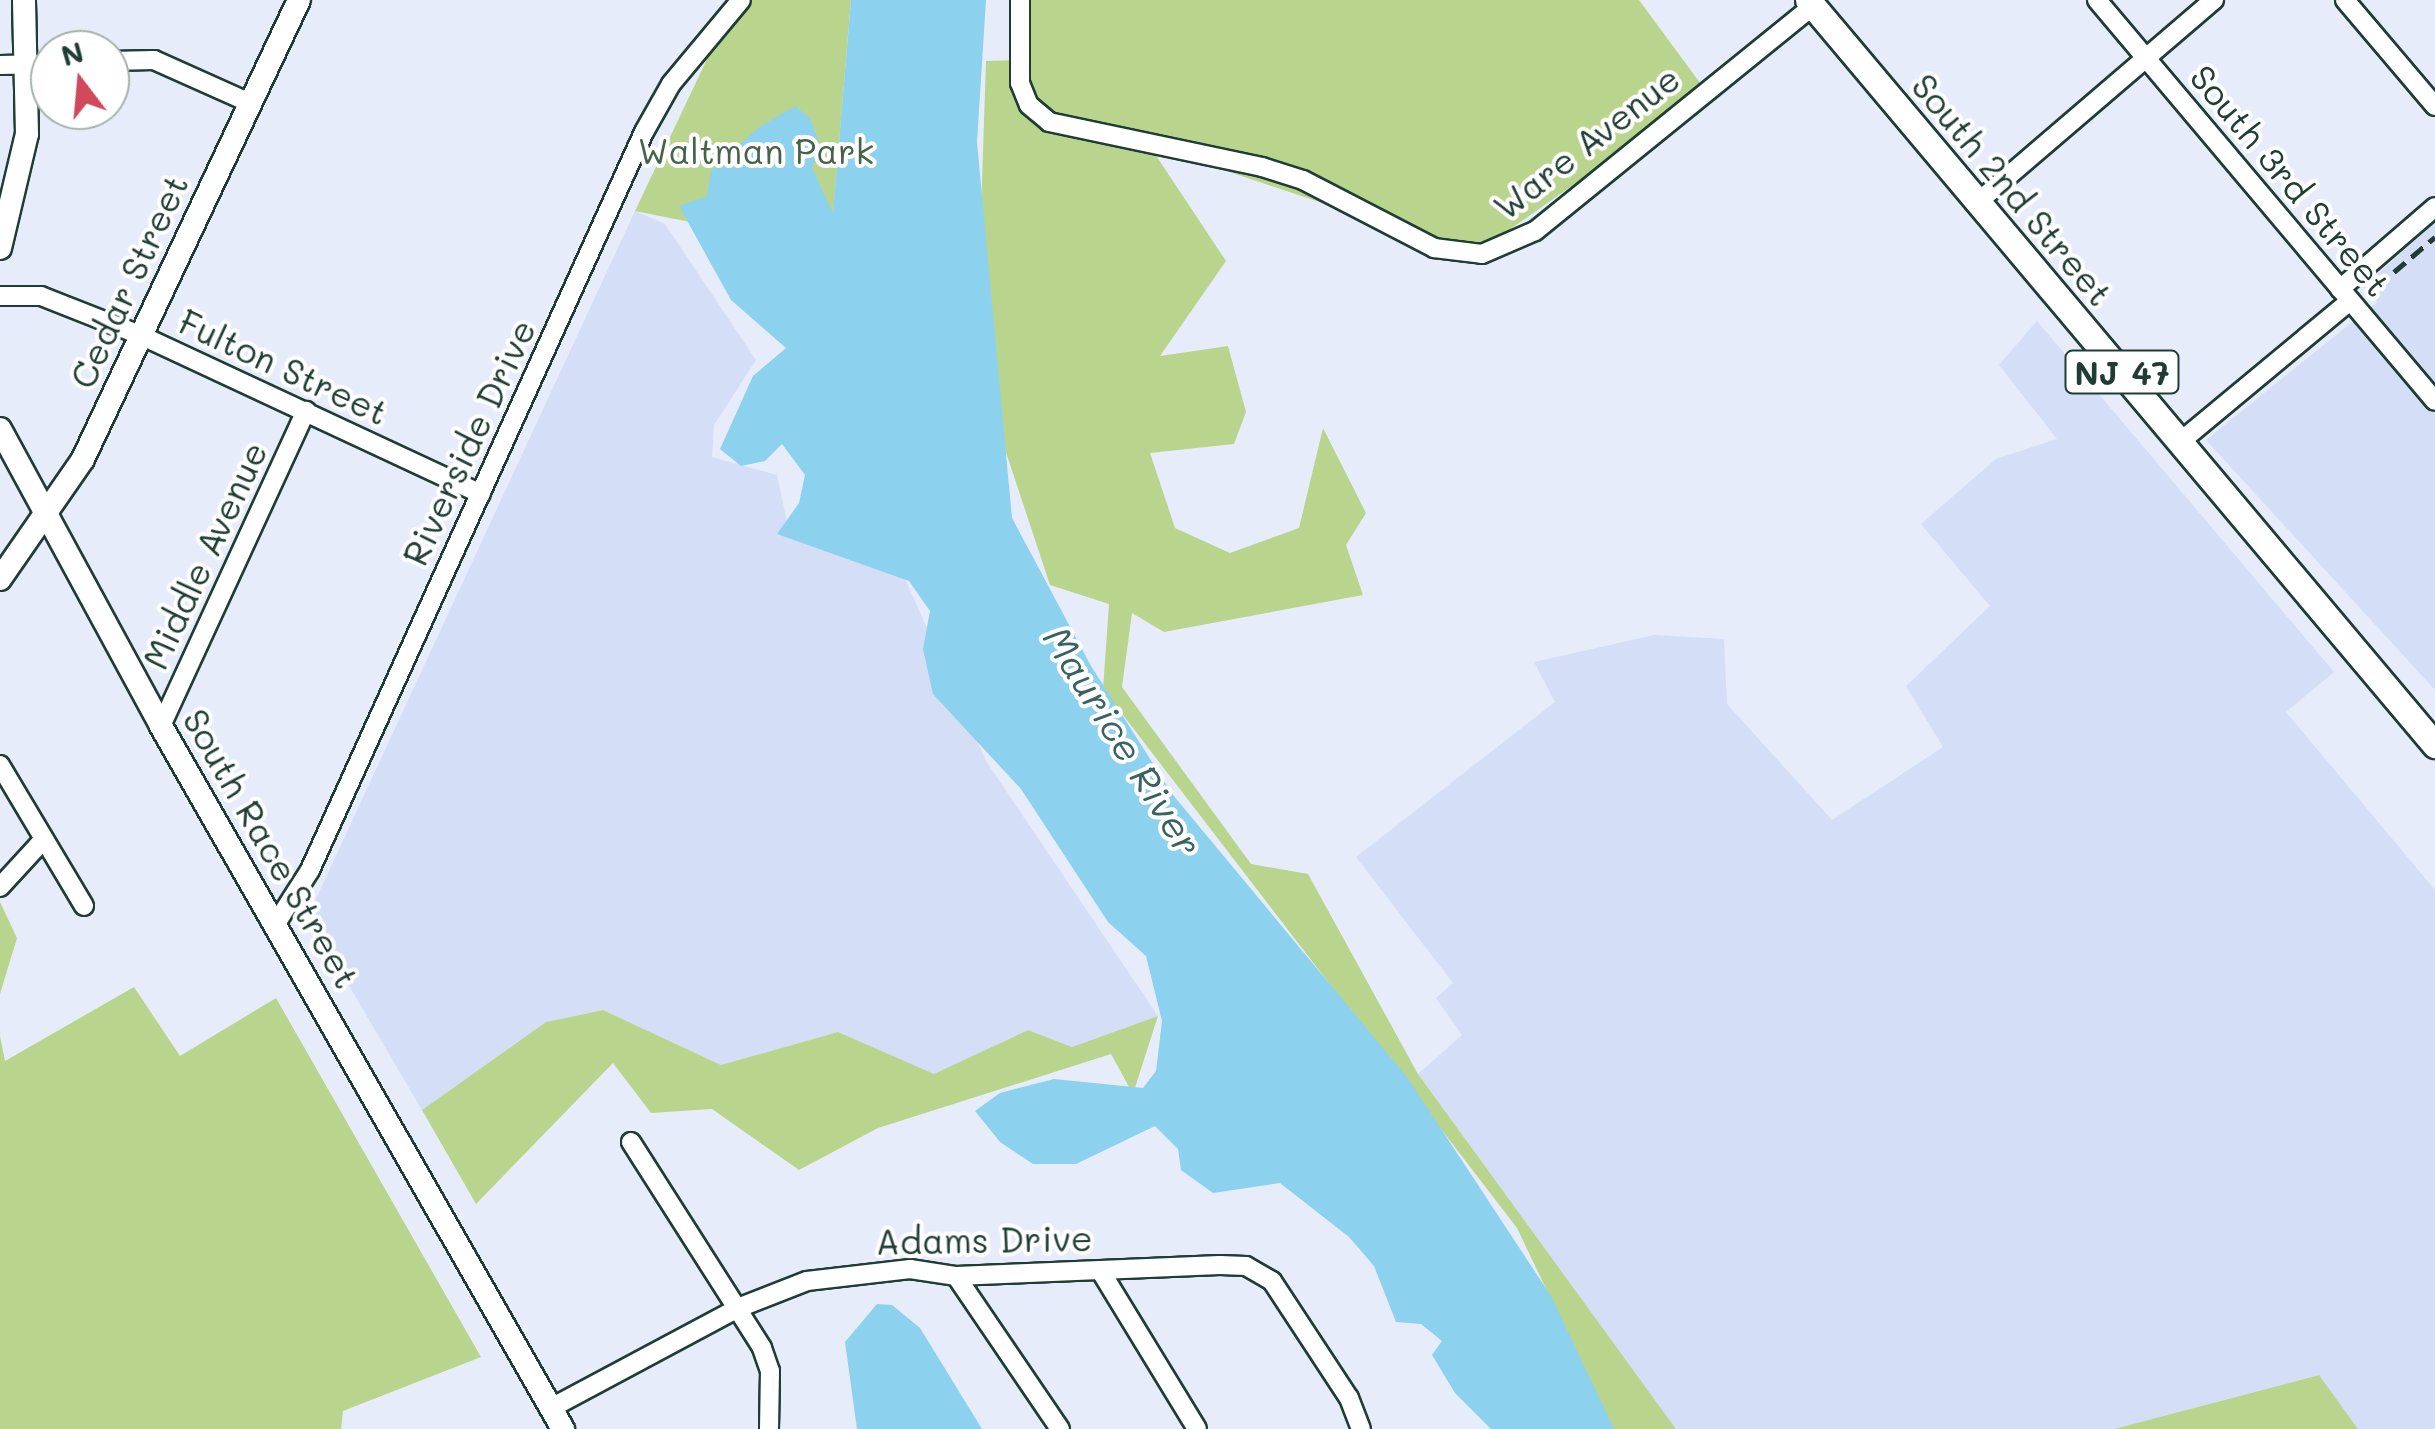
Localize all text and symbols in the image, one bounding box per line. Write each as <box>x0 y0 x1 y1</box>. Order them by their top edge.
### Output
north arrow <box>30 30 130 130</box>
text: N <box>57 33 87 73</box>
street label: Ware Avenue <box>1485 56 1687 228</box>
street label: South 3rd Street <box>2182 56 2400 304</box>
street label: South 2nd Street <box>1904 65 2122 313</box>
park label: Waltman Park <box>638 129 874 171</box>
street label: Cedar Street <box>60 168 196 394</box>
street label: Fulton Street <box>173 299 395 433</box>
street label: Riverside Drive <box>393 313 543 571</box>
road number: NJ 47 <box>2062 345 2182 399</box>
street label: Middle Avenue <box>133 435 275 675</box>
water label: Maurice River <box>1034 618 1212 864</box>
street label: South Race Street <box>175 701 369 995</box>
street label: Adams Drive <box>875 1216 1093 1262</box>

